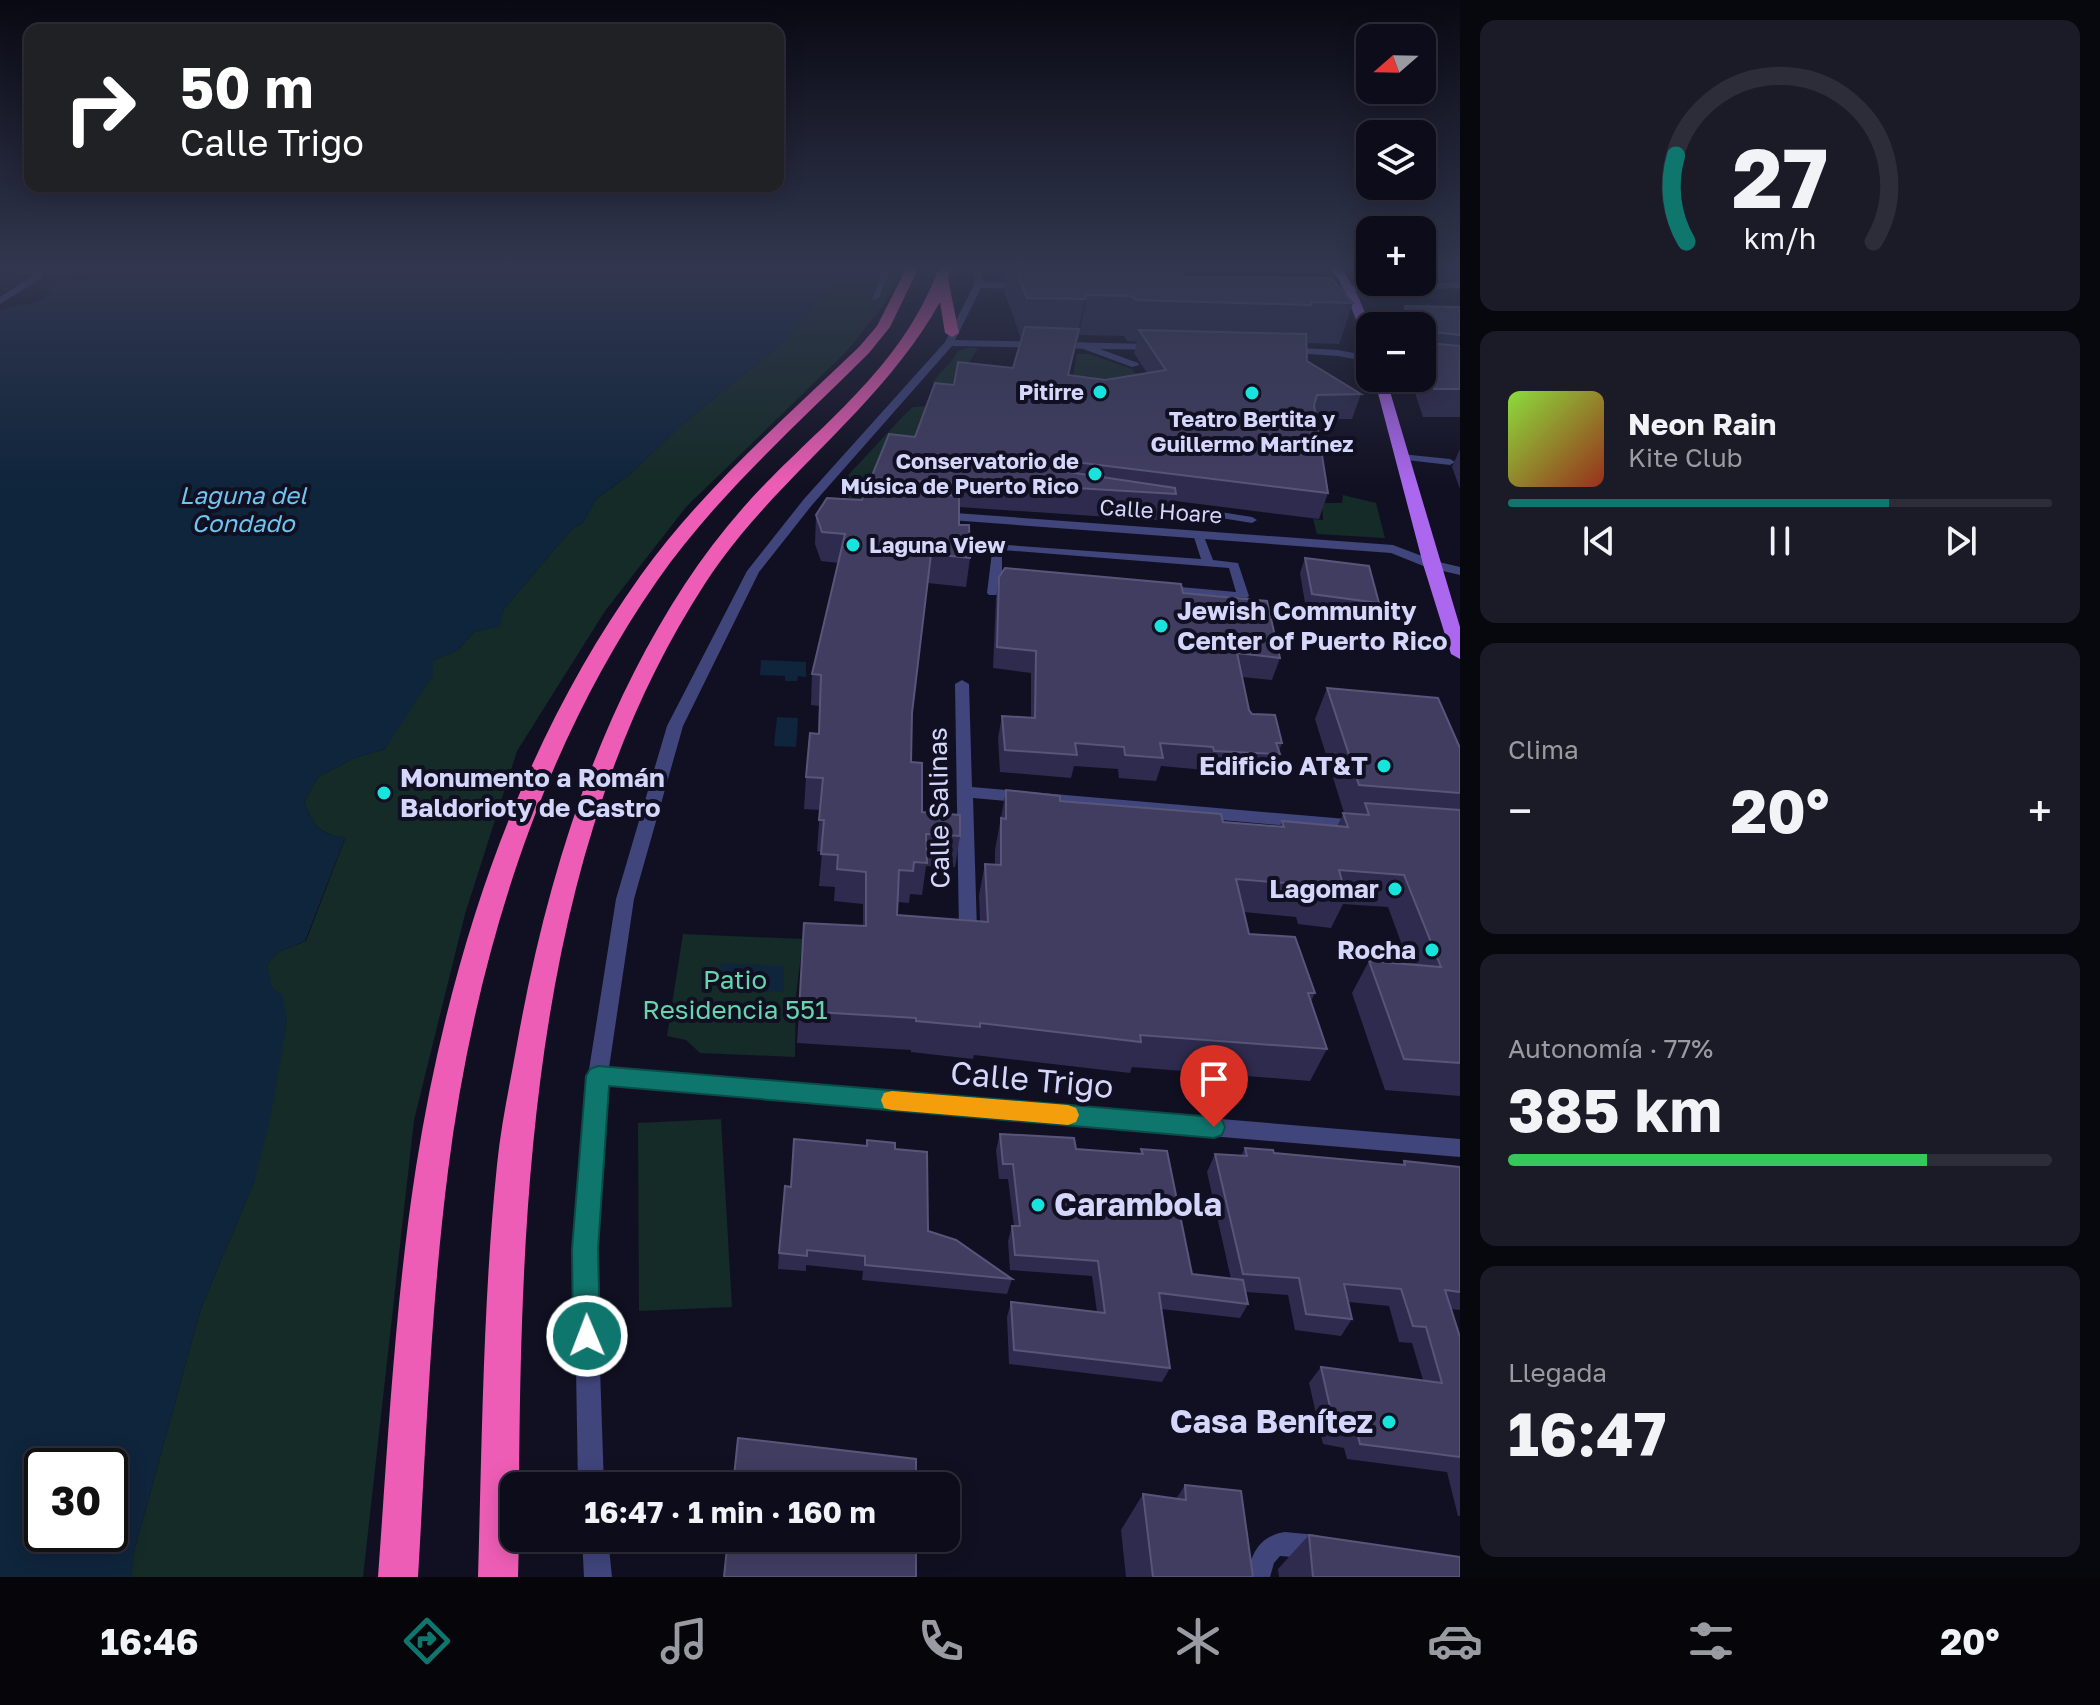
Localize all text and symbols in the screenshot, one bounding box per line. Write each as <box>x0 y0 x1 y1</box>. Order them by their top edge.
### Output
north arrow <box>1356 24 1436 104</box>
map controls <box>1356 24 1436 392</box>
text: 50 m <box>180 53 314 120</box>
icon: right <box>48 56 152 160</box>
button: layers <box>1356 120 1436 200</box>
text: Calle Trigo <box>180 121 364 164</box>
text: 27 <box>1732 125 1828 225</box>
button: + <box>1356 216 1436 296</box>
text: km/h <box>1744 221 1816 255</box>
button: − <box>1356 312 1436 392</box>
place label: Pitirre <box>1019 378 1084 405</box>
marker: Pitirre <box>1091 383 1109 401</box>
marker: Teatro Bertita y Guillermo Martínez <box>1243 384 1261 402</box>
place label: Teatro Bertita y Guillermo Martínez <box>1150 405 1354 457</box>
text: Neon Rain <box>1628 406 1776 442</box>
text: Kite Club <box>1628 442 1743 473</box>
place label: Conservatorio de Música de Puerto Rico <box>841 447 1079 499</box>
marker: Conservatorio de Música de Puerto Rico <box>1086 465 1104 483</box>
water label: Laguna del Condado <box>179 480 308 537</box>
street label: Calle Hoare <box>1099 493 1223 528</box>
icon: previous <box>1577 519 1621 563</box>
icon: pause <box>1758 519 1802 563</box>
icon: next <box>1939 519 1983 563</box>
place label: Laguna View <box>869 531 1006 558</box>
marker: Laguna View <box>844 536 862 554</box>
place label: Jewish Community Center of Puerto Rico <box>1177 595 1448 656</box>
marker: Jewish Community Center of Puerto Rico <box>1152 617 1170 635</box>
street label: Calle Salinas <box>922 727 955 889</box>
text: Clima <box>1508 734 1579 765</box>
place label: Edificio AT&T <box>1199 750 1368 781</box>
marker: Edificio AT&T <box>1375 757 1393 775</box>
place label: Monumento a Román Baldorioty de Castro <box>400 762 665 823</box>
text: 20° <box>1731 774 1830 846</box>
marker: Monumento a Román Baldorioty de Castro <box>375 784 393 802</box>
text: − <box>1508 784 1532 837</box>
text: + <box>2028 784 2052 837</box>
place label: Lagomar <box>1269 873 1379 904</box>
marker: Lagomar <box>1386 880 1404 898</box>
place label: Rocha <box>1337 934 1416 965</box>
marker: Rocha <box>1423 941 1441 959</box>
park label: Patio Residencia 551 <box>642 964 828 1025</box>
text: Autonomía · 77% <box>1508 1033 1713 1064</box>
pin <box>1180 1045 1248 1127</box>
street label: Calle Trigo <box>949 1053 1115 1105</box>
icon: arrive <box>1192 1057 1236 1101</box>
text: 385 km <box>1508 1073 1722 1145</box>
place label: Carambola <box>1054 1185 1222 1223</box>
marker: Carambola <box>1029 1196 1047 1214</box>
position arrow <box>545 1294 629 1378</box>
text: Llegada <box>1508 1357 1607 1388</box>
text: 16:47 <box>1508 1397 1666 1469</box>
place label: Casa Benítez <box>1170 1402 1373 1440</box>
marker: Casa Benítez <box>1380 1413 1398 1431</box>
speed limit sign: 30 <box>24 1448 128 1552</box>
text: 16:47 · 1 min · 160 m <box>584 1494 876 1530</box>
icon: directions <box>399 1613 455 1669</box>
icon: music <box>656 1613 712 1669</box>
icon: phone <box>913 1613 969 1669</box>
icon: climate <box>1170 1613 1226 1669</box>
icon: car <box>1427 1613 1483 1669</box>
icon: filters <box>1683 1613 1739 1669</box>
text: 16:46 <box>100 1620 199 1663</box>
text: 20° <box>1940 1620 2000 1663</box>

